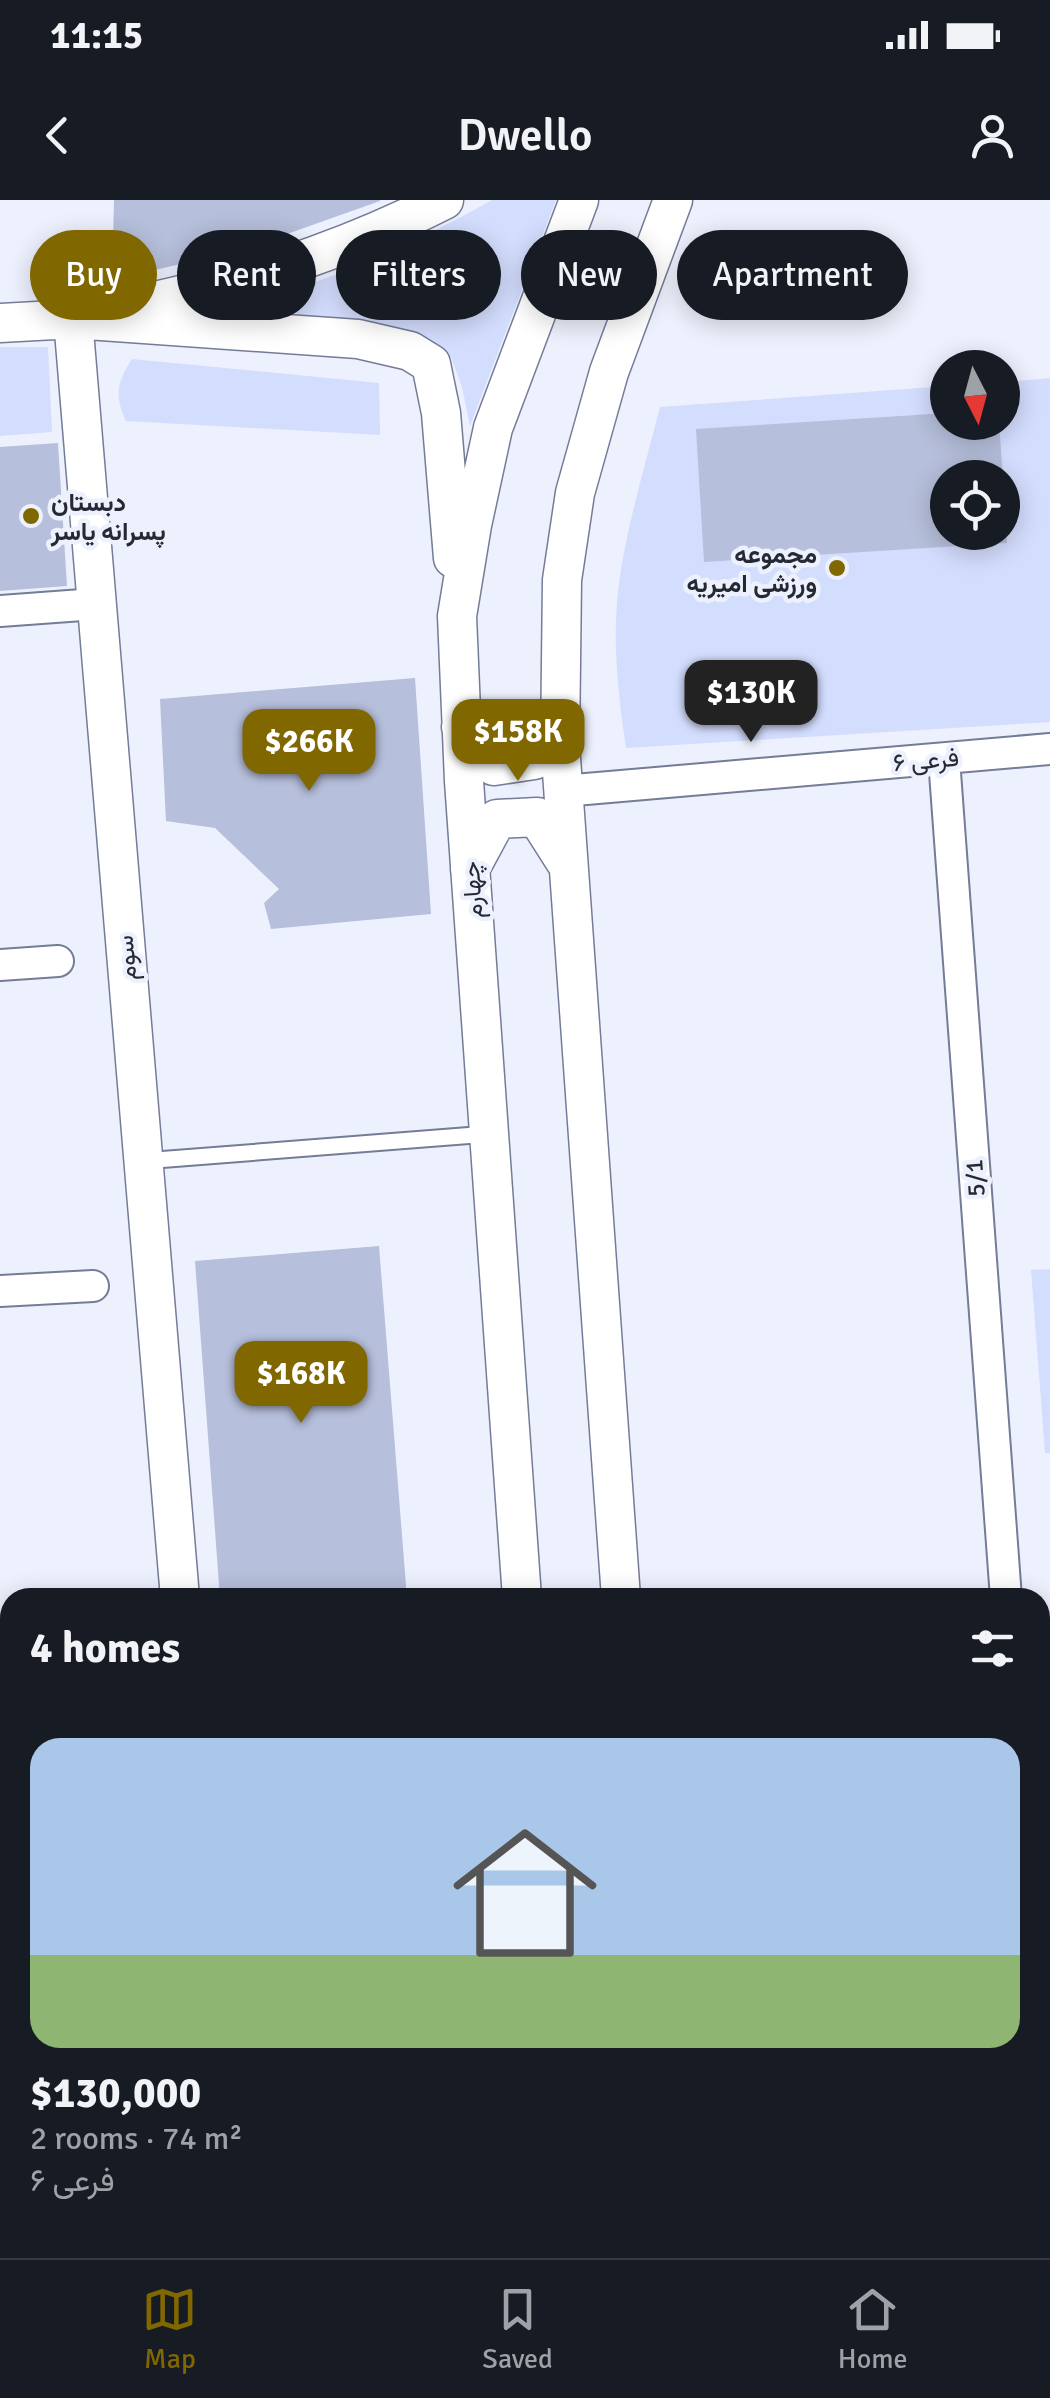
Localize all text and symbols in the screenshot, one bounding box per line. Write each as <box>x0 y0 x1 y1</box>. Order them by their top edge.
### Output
text: 11:15 <box>50 12 143 59</box>
icon: back <box>30 108 85 163</box>
text: Dwello <box>458 108 592 163</box>
icon: person <box>965 108 1020 163</box>
chip: Buy <box>30 230 157 320</box>
chip: Rent <box>177 230 316 320</box>
chip: Filters <box>336 230 501 320</box>
chip: New <box>521 230 657 320</box>
chip: Apartment <box>677 230 908 320</box>
north arrow <box>930 350 1020 440</box>
map controls <box>930 350 1020 550</box>
button: locate <box>930 460 1020 550</box>
place label: دبستان پسرانه یاسر <box>50 487 166 549</box>
marker: دبستان پسرانه یاسر <box>20 505 42 527</box>
place label: مجموعه ورزشی امیریه <box>686 539 817 599</box>
marker: مجموعه ورزشی امیریه <box>826 557 848 579</box>
pin: $130K <box>681 660 821 745</box>
text: $130K <box>707 673 795 712</box>
pin: $158K <box>448 699 588 784</box>
pin: $266K <box>239 709 379 794</box>
text: $158K <box>474 712 562 751</box>
text: $266K <box>265 722 353 761</box>
street label: فرعی ۶ <box>892 742 960 778</box>
street label: چهارم <box>455 860 490 920</box>
street label: سوم <box>109 934 144 982</box>
street label: 5/1 <box>958 1158 992 1198</box>
pin: $168K <box>231 1341 371 1426</box>
text: $168K <box>257 1354 345 1393</box>
icon: filters <box>965 1621 1020 1676</box>
text: 4 homes <box>30 1623 180 1674</box>
icon: home <box>435 1803 615 1983</box>
text: $130,000 <box>30 2068 201 2119</box>
text: 2 rooms · 74 m² <box>30 2119 243 2158</box>
text: فرعی ۶ <box>30 2161 115 2200</box>
tab: Map <box>142 2282 197 2376</box>
tab: Saved <box>482 2282 553 2376</box>
tab: Home <box>838 2282 908 2376</box>

